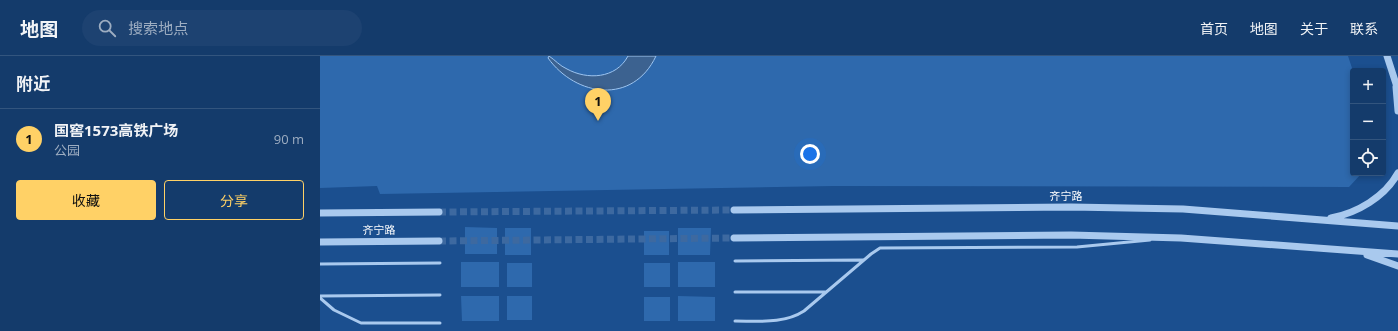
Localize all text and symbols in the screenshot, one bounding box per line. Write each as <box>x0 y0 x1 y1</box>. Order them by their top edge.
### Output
search box <box>82 10 362 46</box>
text: 地图 <box>20 16 58 42</box>
icon: search <box>96 17 118 39</box>
text: 搜索地点 <box>128 18 188 38</box>
text: 首页 <box>1200 19 1228 38</box>
text: 地图 <box>1250 19 1278 38</box>
text: 关于 <box>1300 19 1328 38</box>
text: 联系 <box>1350 19 1378 38</box>
map controls <box>1350 68 1386 176</box>
button: + <box>1350 68 1386 104</box>
text: 附近 <box>16 72 50 95</box>
pin: 1 <box>585 88 611 121</box>
button: − <box>1350 104 1386 140</box>
text: 国窖1573高铁广场 <box>54 120 178 140</box>
text: 1 <box>25 130 33 148</box>
text: 90 m <box>274 130 304 148</box>
button: locate <box>1350 140 1386 176</box>
text: 公园 <box>54 141 80 159</box>
your location <box>800 144 820 164</box>
button: 收藏 <box>16 180 156 220</box>
button: 分享 <box>164 180 304 220</box>
street label: 齐宁路 <box>1050 188 1083 203</box>
street label: 齐宁路 <box>362 222 396 237</box>

